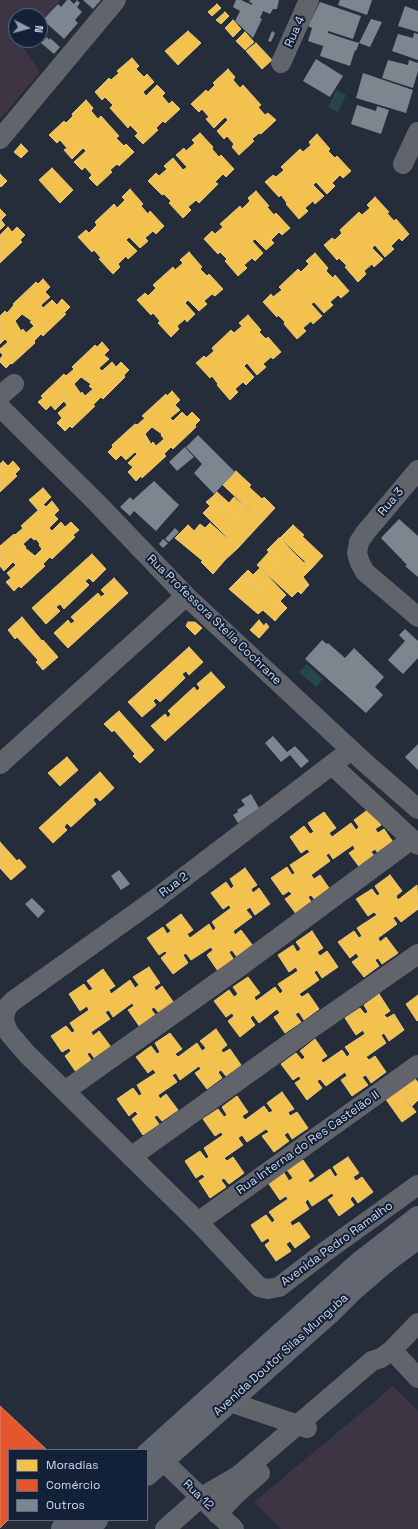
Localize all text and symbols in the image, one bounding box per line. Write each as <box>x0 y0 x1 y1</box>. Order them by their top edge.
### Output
north arrow <box>8 8 48 48</box>
street label: Rua 4 <box>282 14 308 50</box>
text: N <box>32 25 46 34</box>
street label: Rua 3 <box>375 485 407 519</box>
street label: Rua Professora Stella Cochrane <box>144 552 284 688</box>
street label: Rua 2 <box>157 870 191 900</box>
street label: Rua Interna do Res Castelão II <box>234 1088 382 1198</box>
street label: Avenida Pedro Ramalho <box>278 1199 396 1289</box>
street label: Avenida Doutor Silas Munguba <box>211 1291 351 1419</box>
legend <box>8 1449 148 1521</box>
text: Moradias <box>46 1457 99 1473</box>
text: Comércio <box>46 1477 100 1493</box>
street label: Rua 12 <box>180 1477 216 1513</box>
text: Outros <box>46 1497 85 1513</box>

